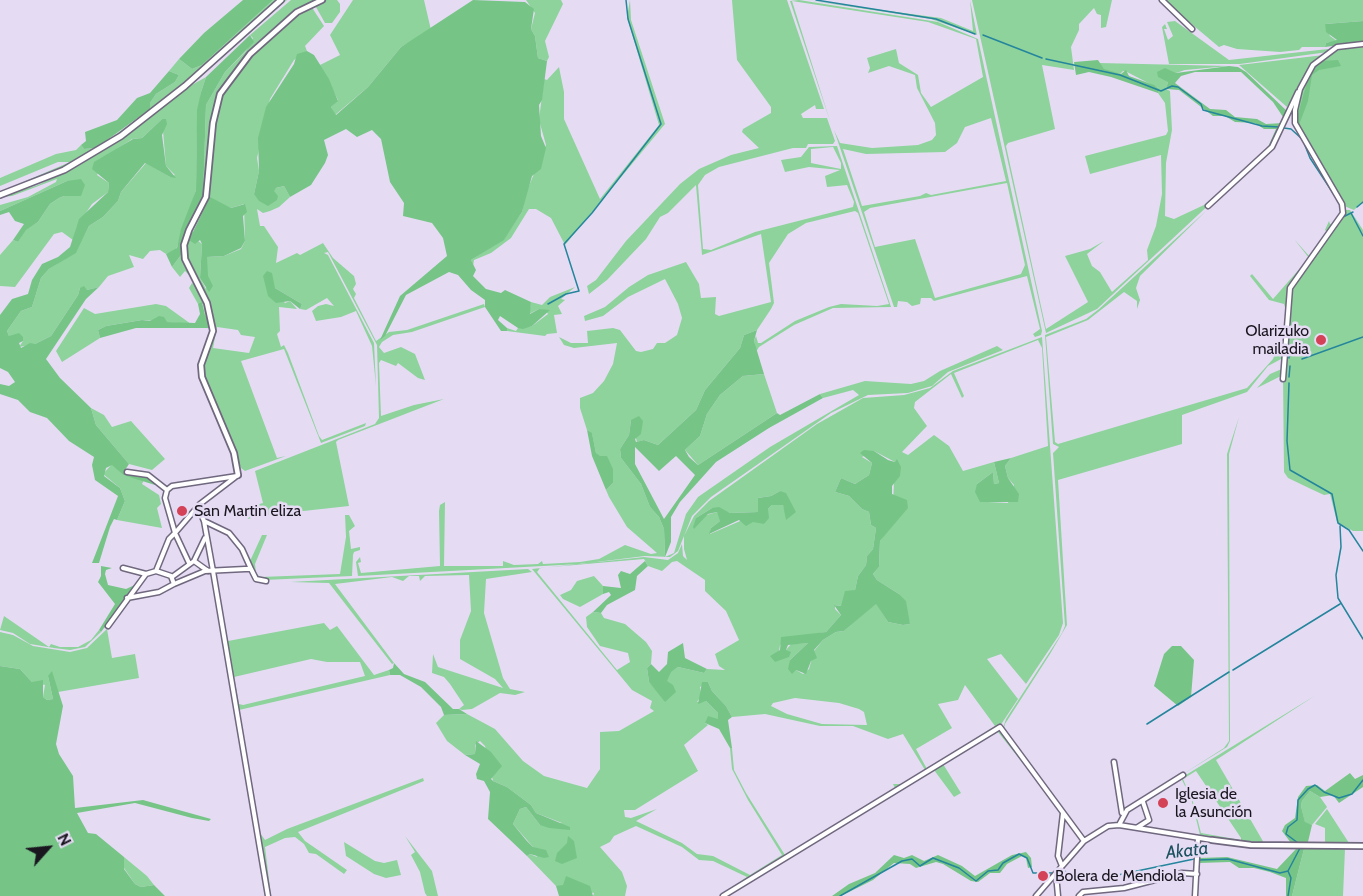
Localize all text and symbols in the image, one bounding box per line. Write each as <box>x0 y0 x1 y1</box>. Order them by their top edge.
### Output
place label: Olarizuko mailadia <box>1245 321 1309 359</box>
marker: Olarizuko mailadia <box>1314 333 1328 347</box>
place label: San Martin eliza <box>194 501 301 521</box>
marker: San Martin eliza <box>175 504 189 518</box>
place label: Iglesia de la Asunción <box>1175 784 1252 822</box>
marker: Iglesia de la Asunción <box>1156 796 1170 810</box>
north arrow <box>18 818 78 878</box>
text: N <box>53 830 76 849</box>
water label: Akata <box>1164 838 1210 864</box>
place label: Bolera de Mendiola <box>1055 866 1185 886</box>
marker: Bolera de Mendiola <box>1036 869 1050 883</box>

